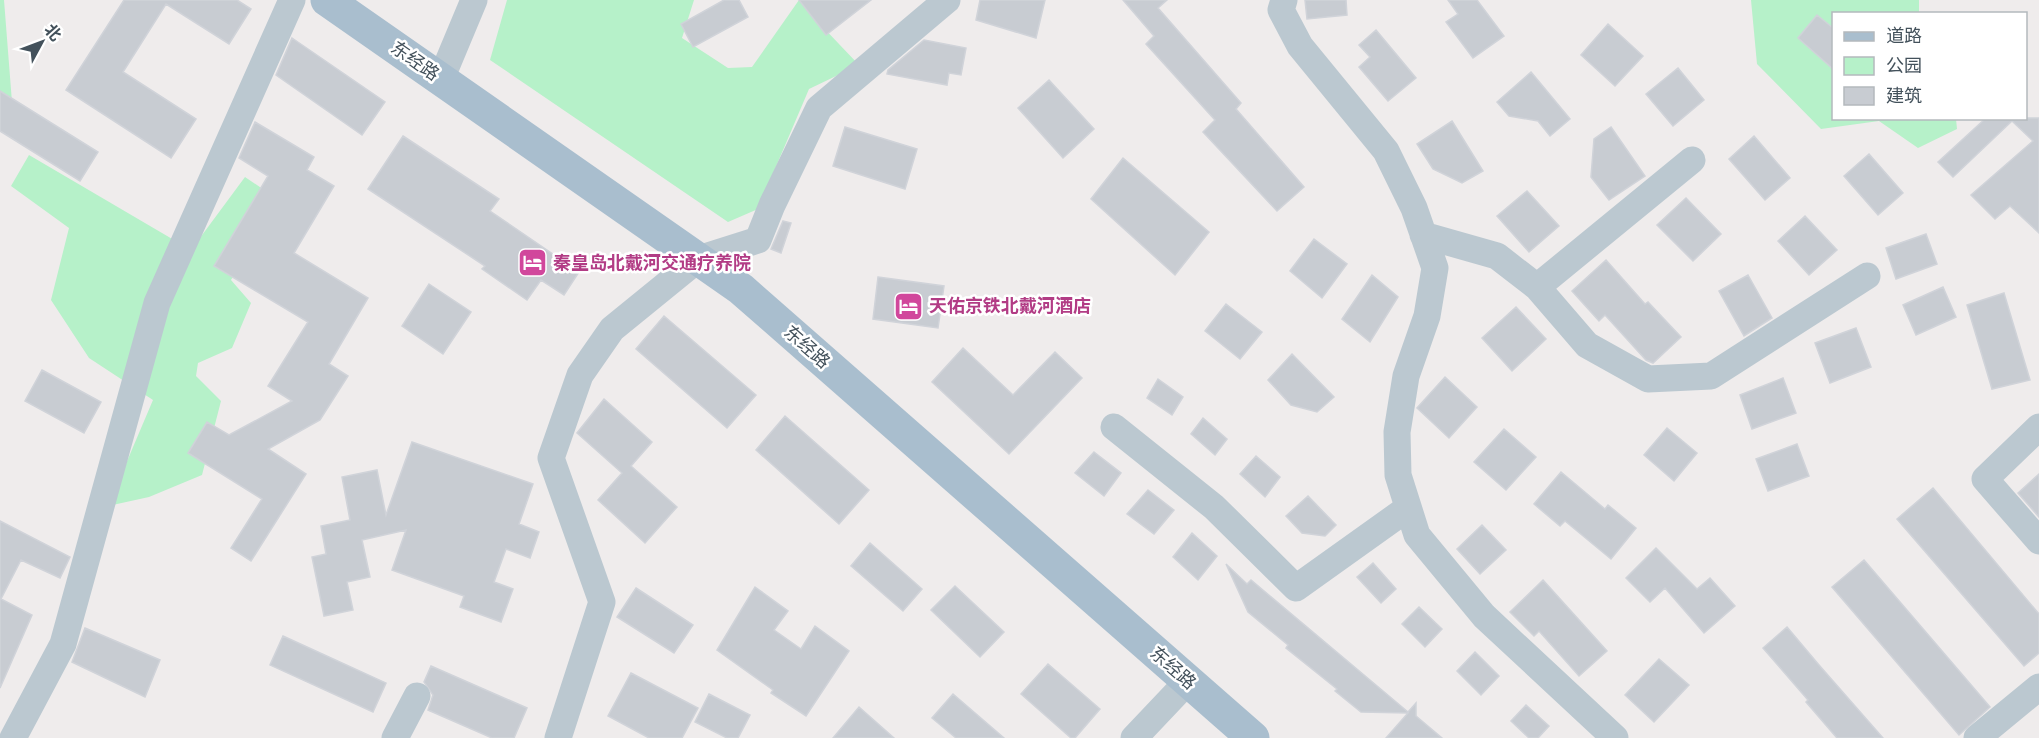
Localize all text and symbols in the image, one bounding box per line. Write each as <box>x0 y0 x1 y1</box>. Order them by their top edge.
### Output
north arrow <box>12 12 72 72</box>
legend <box>1832 12 2027 120</box>
text: 北 <box>41 20 66 45</box>
text: 道路 <box>1886 24 1922 47</box>
street label: 东经路 <box>387 36 444 85</box>
text: 公园 <box>1886 54 1922 77</box>
text: 建筑 <box>1886 84 1922 107</box>
hotel icon: 秦皇岛北戴河交通疗养院 <box>516 247 548 279</box>
place label: 秦皇岛北戴河交通疗养院 <box>553 251 751 274</box>
hotel icon: 天佑京铁北戴河酒店 <box>892 290 924 322</box>
place label: 天佑京铁北戴河酒店 <box>929 294 1091 317</box>
street label: 东经路 <box>779 320 835 373</box>
street label: 东经路 <box>1145 641 1201 694</box>

